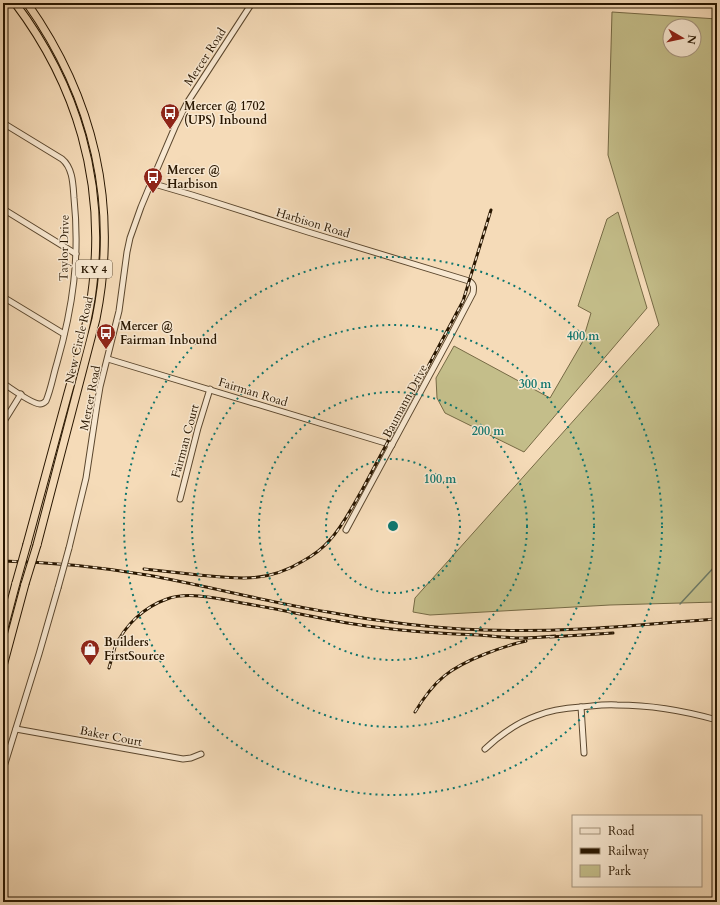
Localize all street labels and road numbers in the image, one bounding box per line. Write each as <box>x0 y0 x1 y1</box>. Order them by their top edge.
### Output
street label: Mercer Road <box>180 24 230 89</box>
street label: Harbison Road <box>274 204 352 242</box>
street label: Taylor Drive <box>55 215 73 281</box>
road number: KY 4 <box>76 260 112 278</box>
street label: New Circle Road <box>61 294 97 385</box>
street label: Baumann Drive <box>379 361 431 441</box>
street label: Mercer Road <box>76 363 104 432</box>
street label: Fairman Road <box>216 374 290 410</box>
street label: Fairman Court <box>167 402 203 480</box>
street label: Baker Court <box>78 722 144 750</box>

